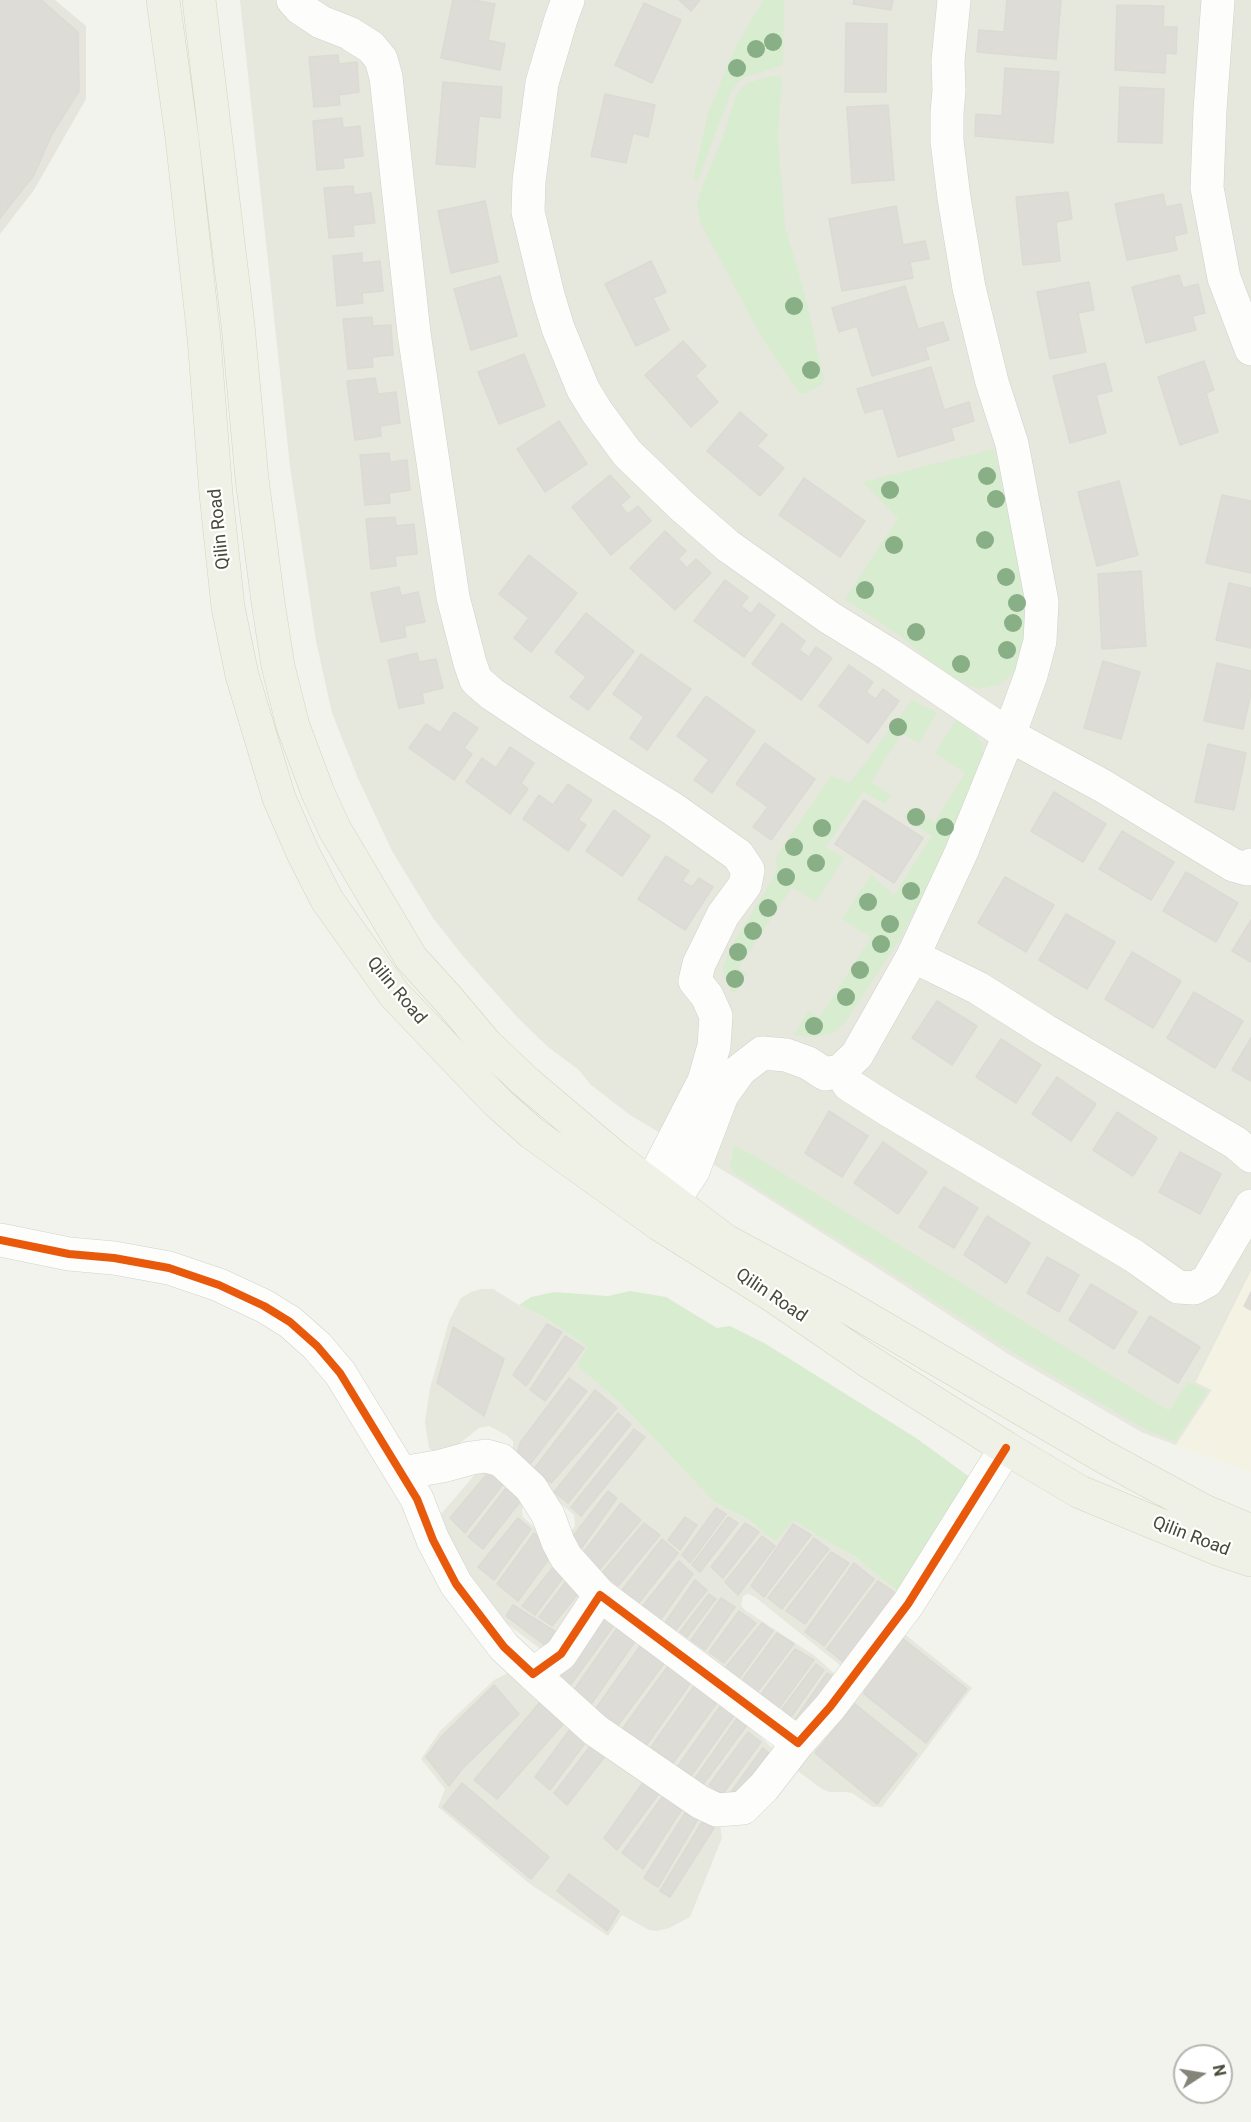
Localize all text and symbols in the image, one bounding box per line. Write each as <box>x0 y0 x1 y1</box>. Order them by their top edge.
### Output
street label: Qilin Road <box>205 487 235 571</box>
street label: Qilin Road <box>362 953 430 1029</box>
street label: Qilin Road <box>731 1264 811 1328</box>
street label: Qilin Road <box>1149 1512 1233 1562</box>
north arrow <box>1173 2044 1233 2104</box>
text: N <box>1209 2063 1230 2078</box>

